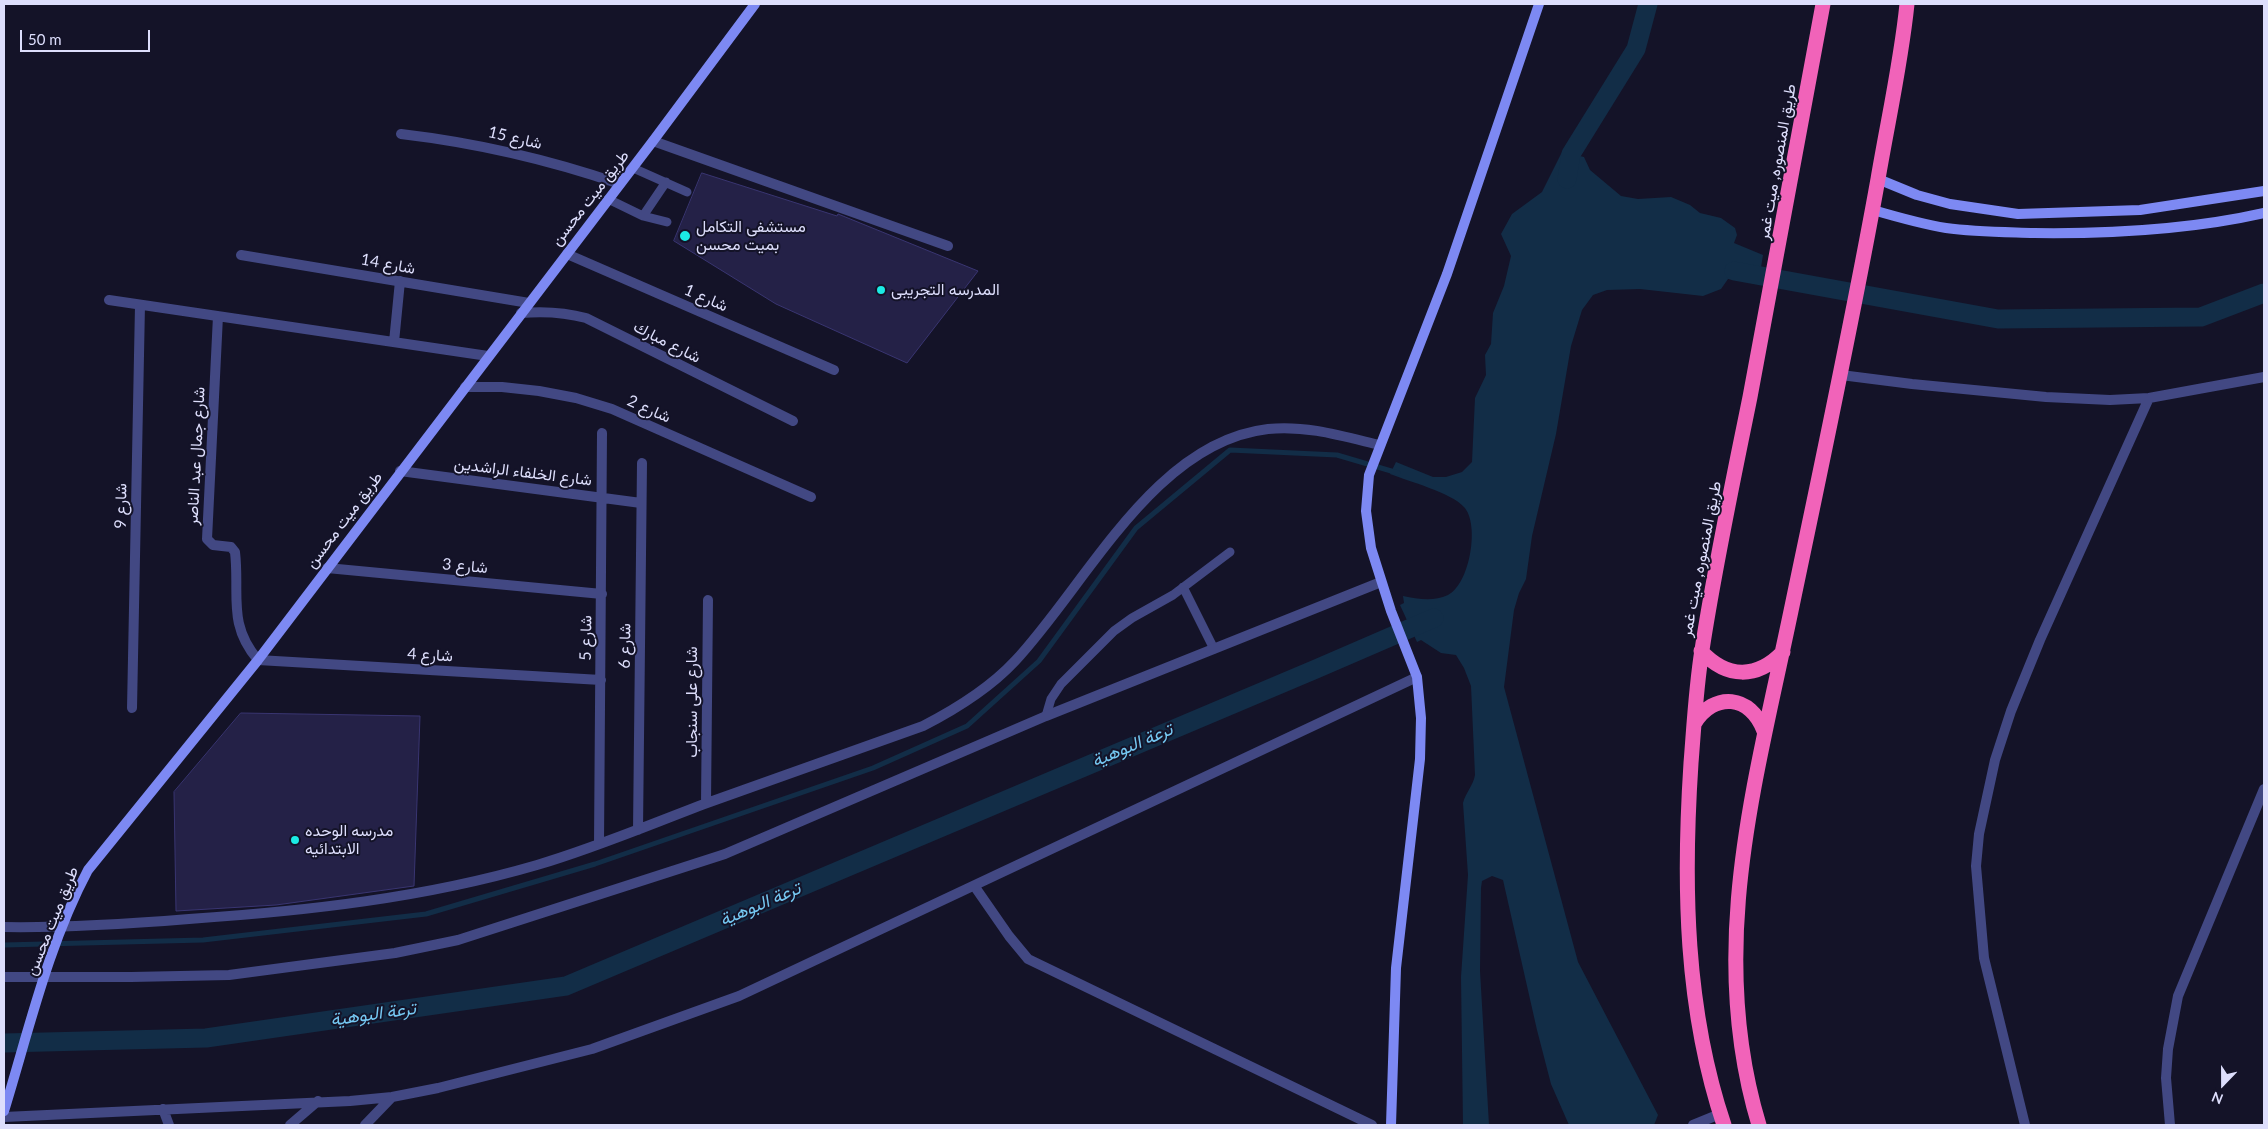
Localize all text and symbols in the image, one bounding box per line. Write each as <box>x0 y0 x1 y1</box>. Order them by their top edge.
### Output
scale bar <box>22 20 152 52</box>
text: 50 m <box>28 30 62 48</box>
street label: طريق المنصوره, ميت غمر <box>1754 82 1800 242</box>
street label: شارع 15 <box>486 122 544 154</box>
street label: طريق ميت محسن <box>547 146 633 250</box>
place label: مستشفى التكامل بميت محسن <box>696 217 806 255</box>
marker: مستشفى التكامل بميت محسن <box>678 229 692 243</box>
street label: شارع 14 <box>359 250 417 278</box>
street label: شارع 1 <box>681 280 731 316</box>
place label: المدرسه التجريبى <box>891 280 1000 300</box>
marker: المدرسه التجريبى <box>875 284 887 296</box>
street label: شارع مبارك <box>630 317 704 367</box>
street label: شارع جمال عبد الناصر <box>183 386 209 526</box>
street label: شارع 2 <box>624 391 674 427</box>
street label: شارع الخلفاء الراشدين <box>453 454 593 490</box>
street label: طريق ميت محسن <box>301 468 387 572</box>
street label: طريق المنصوره, ميت غمر <box>1676 480 1726 638</box>
street label: شارع 9 <box>111 483 131 529</box>
street label: شارع 3 <box>441 554 489 578</box>
street label: شارع 5 <box>576 615 596 661</box>
street label: شارع 6 <box>615 623 635 669</box>
street label: شارع 4 <box>407 644 453 666</box>
street label: شارع على سنجاب <box>682 646 702 758</box>
water label: ترعة البوهية <box>1088 718 1176 772</box>
place label: مدرسه الوحده الابتدائيه <box>305 821 393 859</box>
marker: مدرسه الوحده الابتدائيه <box>289 834 301 846</box>
street label: طريق ميت محسن <box>21 864 83 978</box>
water label: ترعة البوهية <box>716 877 804 931</box>
water label: ترعة البوهية <box>329 997 417 1031</box>
north arrow <box>2198 1059 2248 1109</box>
text: N <box>2209 1088 2225 1108</box>

